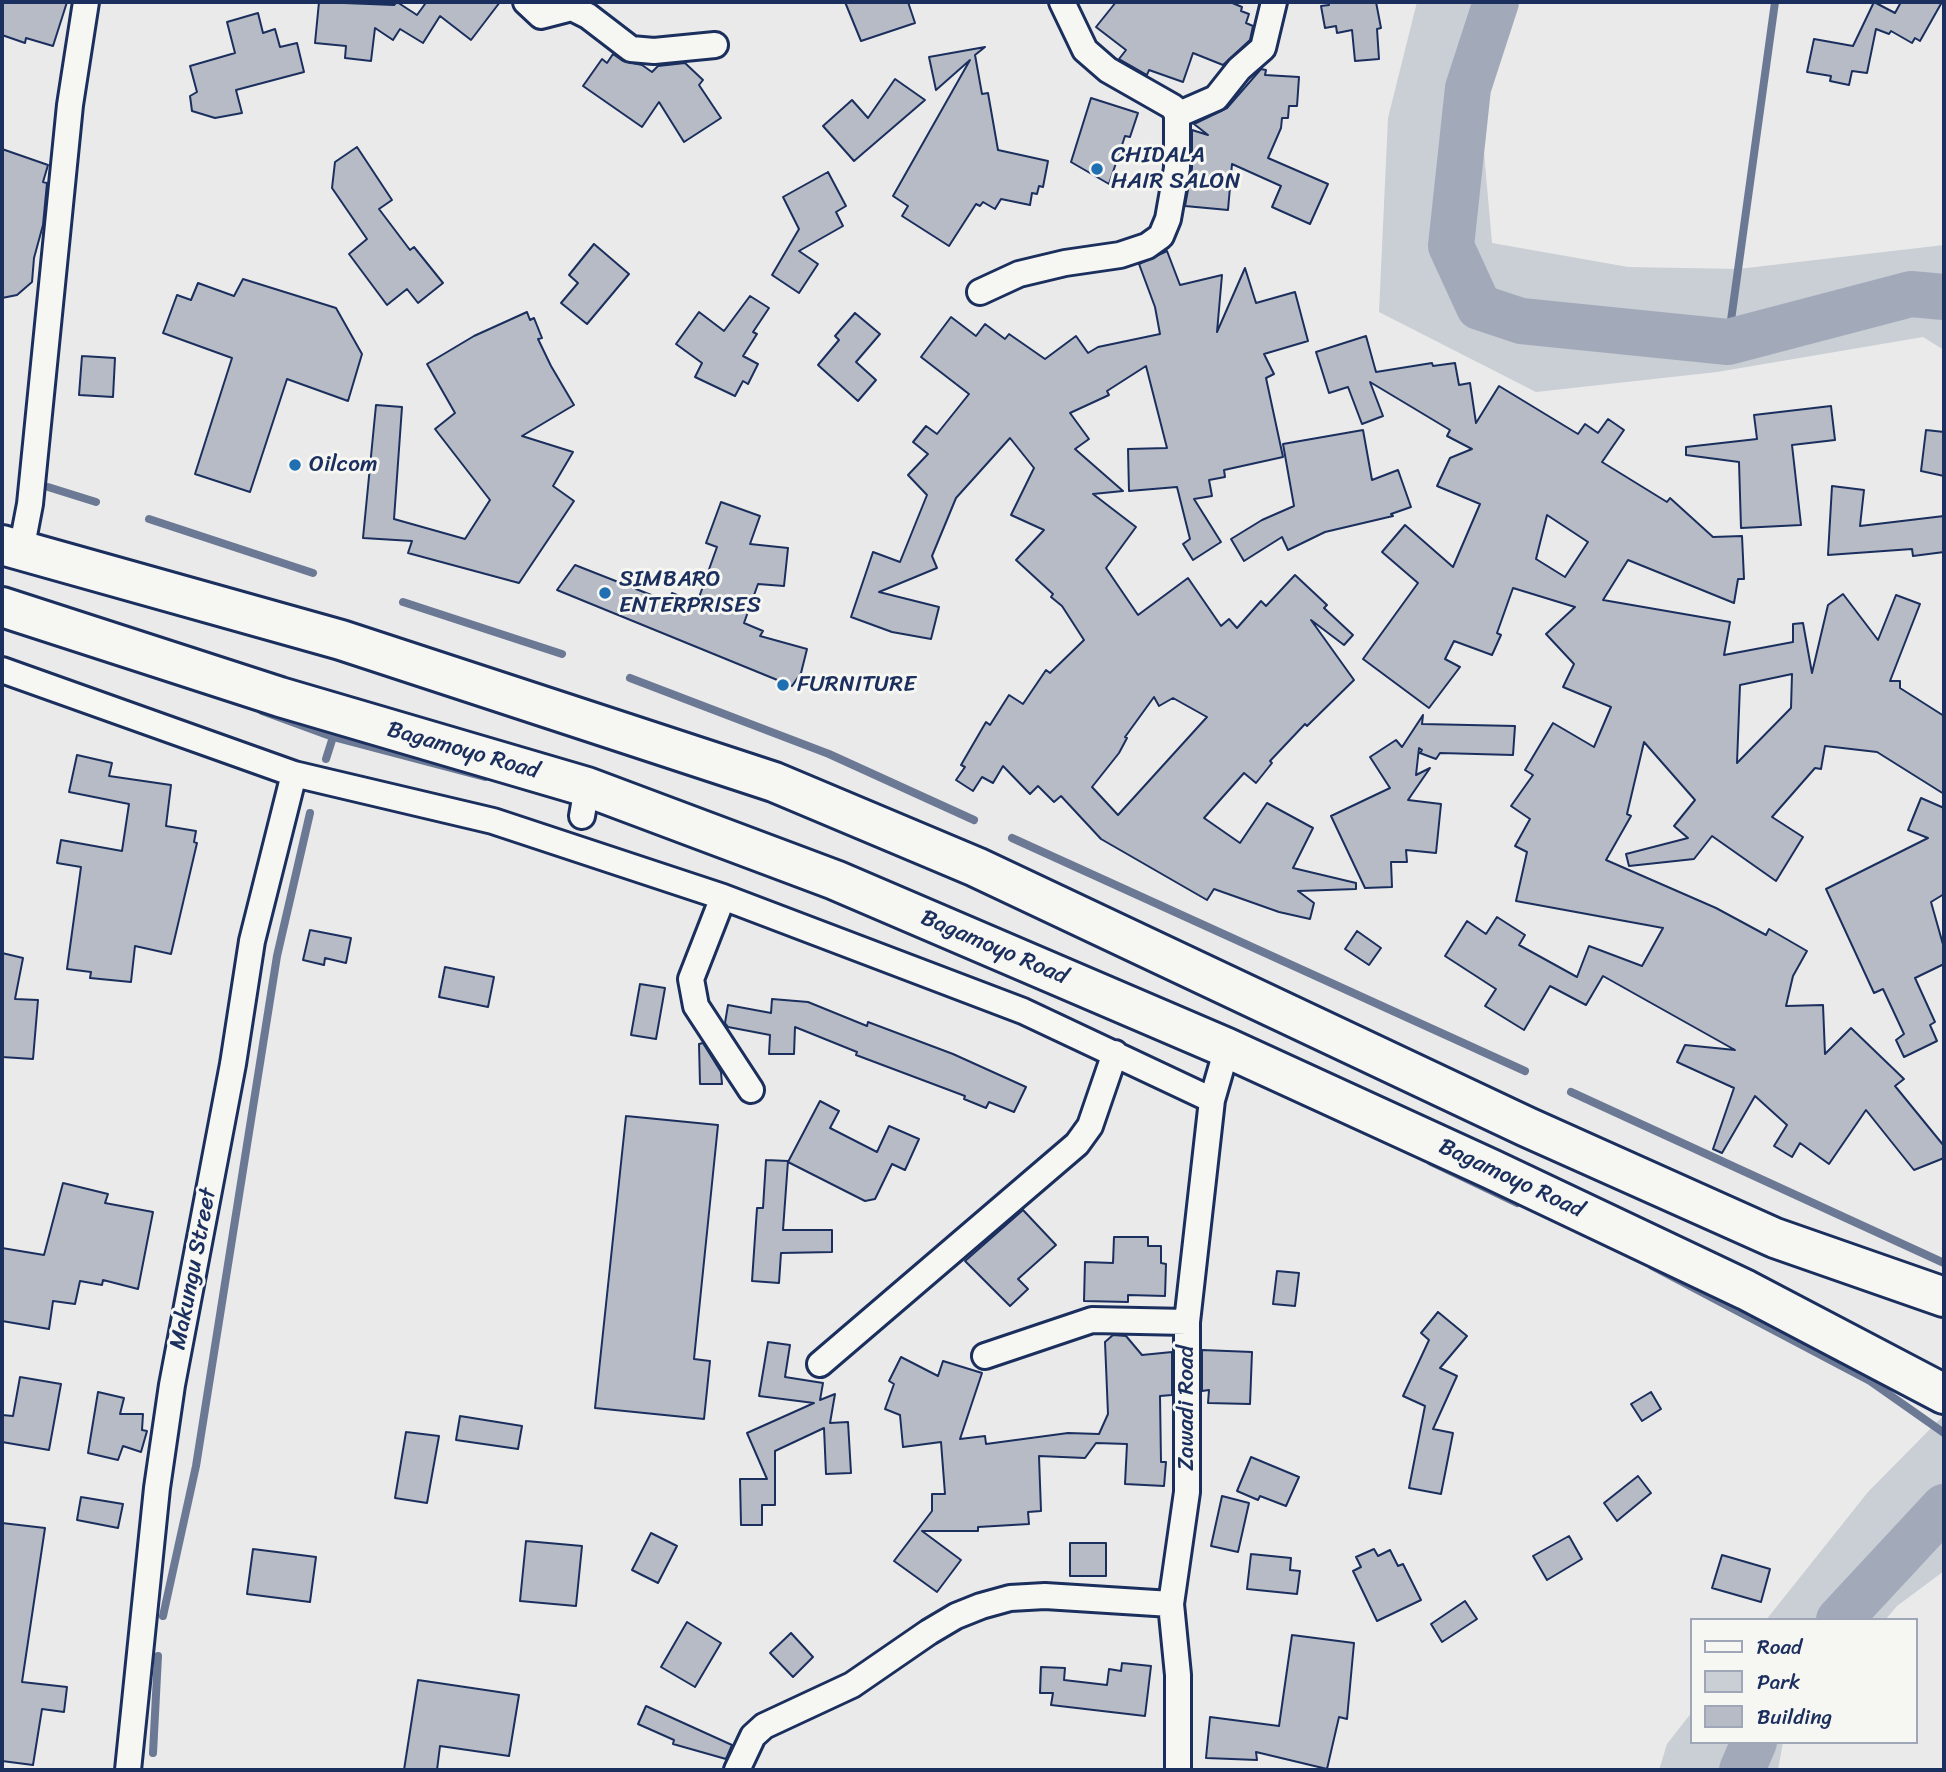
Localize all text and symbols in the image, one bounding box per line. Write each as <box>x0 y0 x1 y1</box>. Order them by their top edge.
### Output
place label: CHIDALA HAIR SALON <box>1111 142 1241 196</box>
marker: CHIDALA HAIR SALON <box>1089 161 1105 177</box>
place label: Oilcom <box>309 451 378 479</box>
marker: Oilcom <box>287 457 303 473</box>
place label: SIMBARO ENTERPRISES <box>619 566 761 620</box>
marker: SIMBARO ENTERPRISES <box>597 585 613 601</box>
place label: FURNITURE <box>797 671 916 699</box>
marker: FURNITURE <box>775 677 791 693</box>
street label: Bagamoyo Road <box>384 716 542 786</box>
street label: Bagamoyo Road <box>916 905 1072 991</box>
street label: Bagamoyo Road <box>1434 1133 1588 1225</box>
street label: Makungu Street <box>165 1186 223 1352</box>
street label: Zawadi Road <box>1173 1345 1201 1471</box>
legend <box>1690 1618 1918 1744</box>
text: Road <box>1757 1628 1802 1666</box>
text: Park <box>1757 1663 1800 1701</box>
text: Building <box>1757 1698 1832 1736</box>

